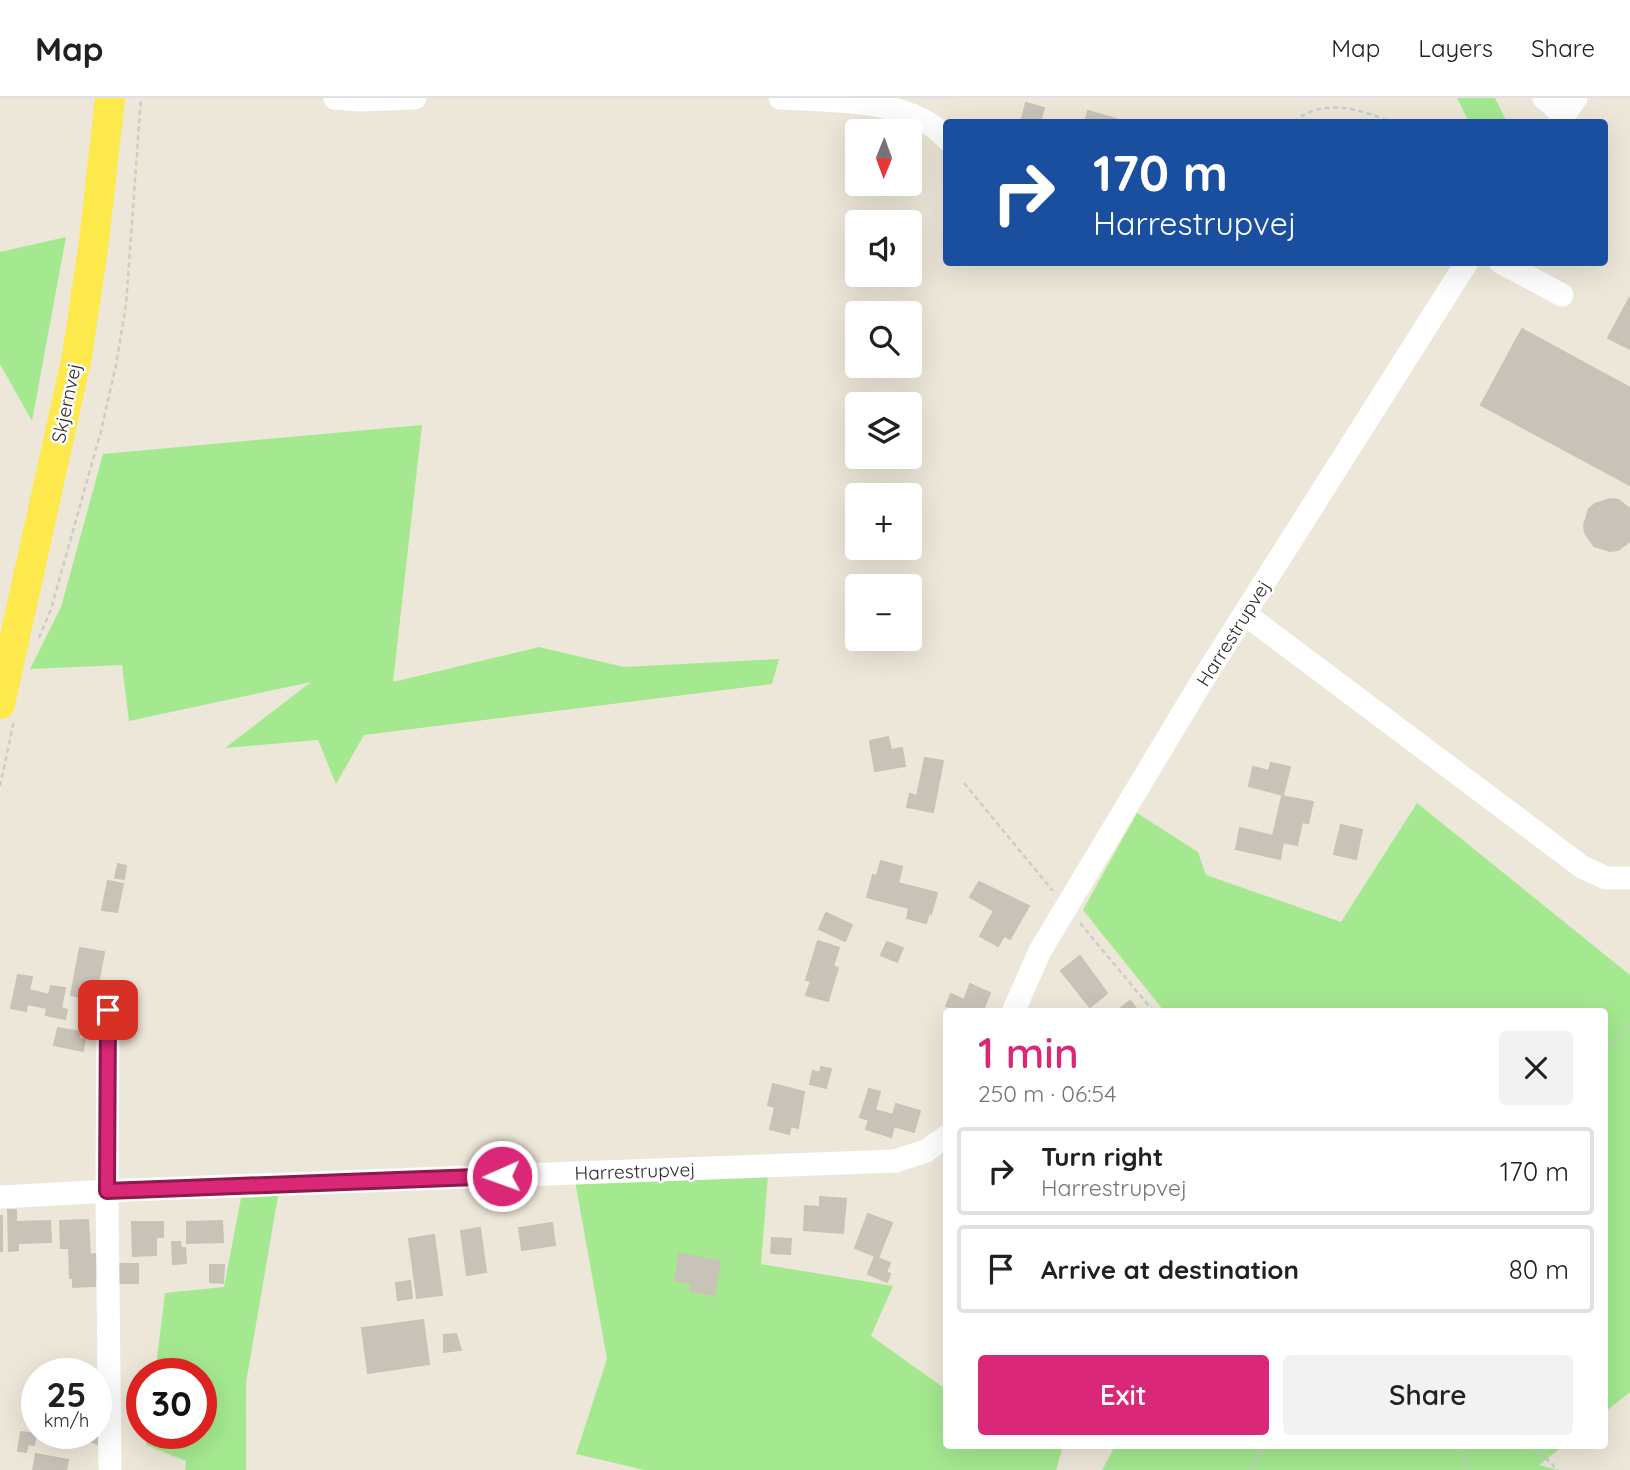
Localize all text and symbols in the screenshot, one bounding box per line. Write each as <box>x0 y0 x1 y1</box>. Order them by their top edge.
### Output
text: Map <box>35 28 103 69</box>
text: Map <box>1331 33 1380 63</box>
text: Layers <box>1418 33 1493 63</box>
text: Share <box>1531 33 1595 63</box>
north arrow <box>845 119 922 196</box>
map controls <box>845 119 922 651</box>
text: 170 m <box>1093 142 1228 203</box>
icon: right <box>978 147 1069 238</box>
text: Harrestrupvej <box>1093 203 1297 243</box>
button: sound <box>845 210 922 287</box>
button: search <box>845 301 922 378</box>
street label: Skjernvej <box>46 361 86 445</box>
button: layers <box>845 392 922 469</box>
button: + <box>845 483 922 560</box>
button: − <box>845 574 922 651</box>
street label: Harrestrupvej <box>1191 575 1275 691</box>
pin <box>78 980 138 1040</box>
icon: arrive <box>89 991 127 1029</box>
text: 1 min <box>978 1026 1079 1079</box>
button: close <box>1499 1031 1573 1105</box>
text: 250 m · 06:54 <box>978 1079 1116 1108</box>
position arrow <box>465 1139 539 1213</box>
text: Turn right <box>1041 1140 1163 1173</box>
icon: right <box>982 1152 1020 1190</box>
text: 170 m <box>1500 1155 1569 1188</box>
street label: Harrestrupvej <box>574 1157 696 1185</box>
text: Harrestrupvej <box>1041 1173 1187 1202</box>
icon: arrive <box>982 1250 1020 1288</box>
text: Arrive at destination <box>1041 1253 1299 1286</box>
text: 80 m <box>1509 1253 1569 1286</box>
button: Exit <box>978 1355 1269 1435</box>
button: Share <box>1283 1355 1573 1435</box>
speed limit sign: 30 <box>126 1358 217 1449</box>
text: 25 <box>46 1372 87 1416</box>
text: km/h <box>44 1409 89 1432</box>

